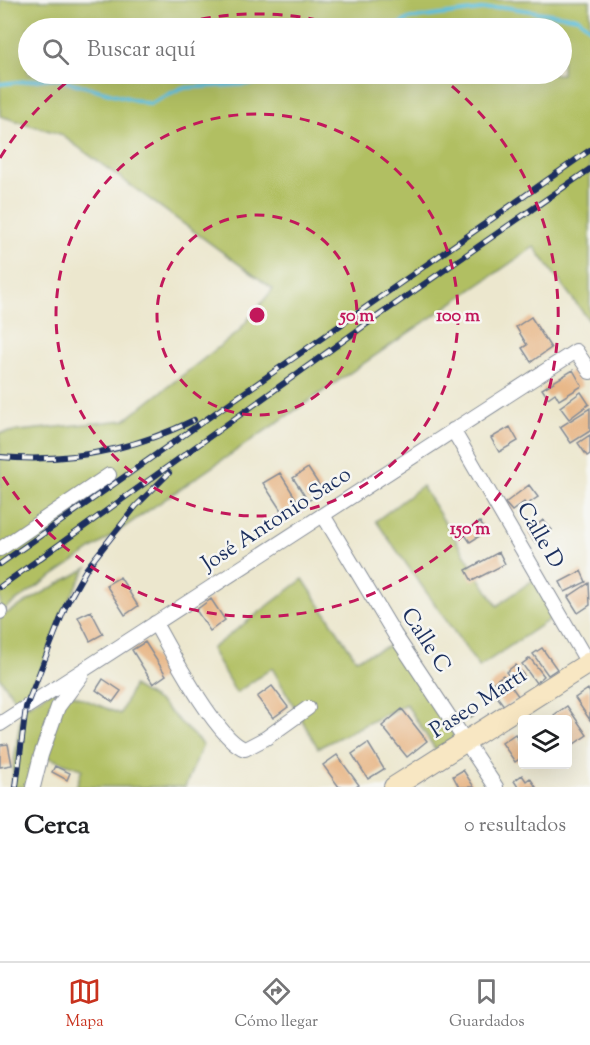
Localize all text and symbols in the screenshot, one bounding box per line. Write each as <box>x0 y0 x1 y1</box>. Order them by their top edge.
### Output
search box <box>18 18 572 84</box>
icon: search <box>39 35 72 68</box>
text: Buscar aquí <box>87 35 196 67</box>
text: 50 m <box>338 304 374 330</box>
text: 100 m <box>436 304 480 330</box>
centre of rings <box>247 305 267 325</box>
street label: José Antonio Saco <box>195 459 358 581</box>
street label: Calle D <box>507 497 571 575</box>
text: 150 m <box>450 517 490 543</box>
street label: Calle C <box>392 602 458 680</box>
street label: Paseo Martí <box>424 661 534 747</box>
map controls <box>518 715 572 769</box>
button: layers <box>518 715 572 769</box>
text: Cerca <box>24 808 90 845</box>
text: 0 resultados <box>464 812 566 841</box>
tab: Mapa <box>65 975 104 1034</box>
tab: Cómo llegar <box>234 975 318 1034</box>
tab: Guardados <box>449 975 525 1034</box>

